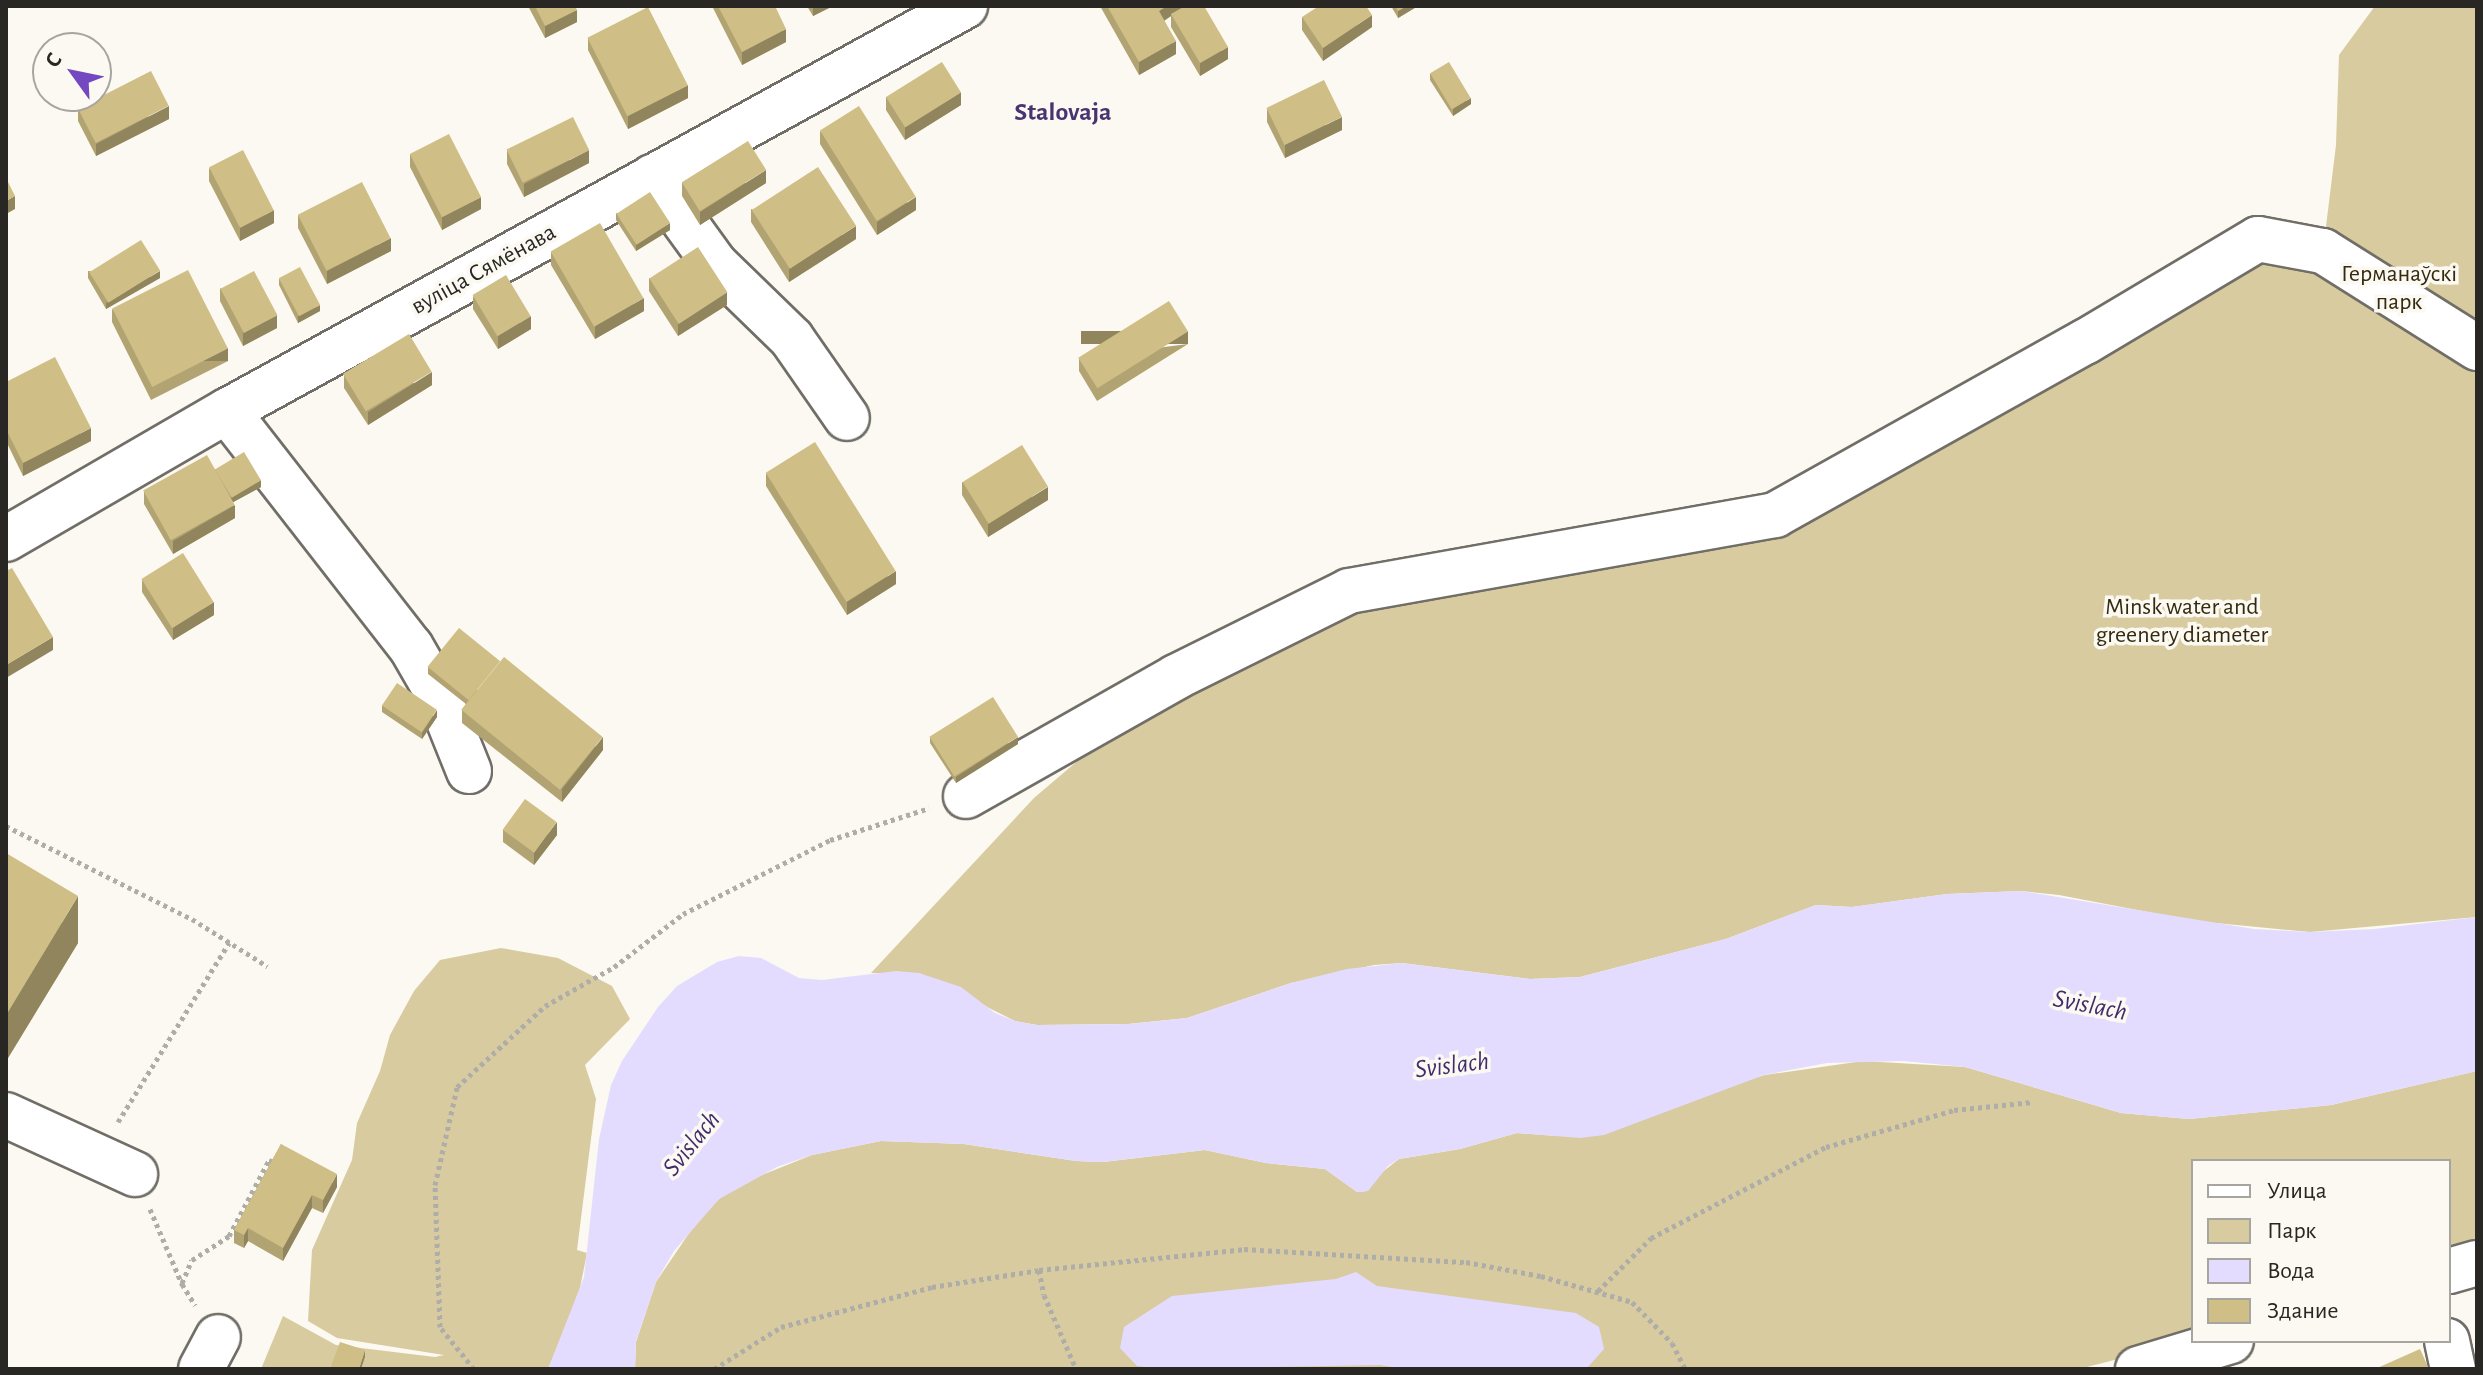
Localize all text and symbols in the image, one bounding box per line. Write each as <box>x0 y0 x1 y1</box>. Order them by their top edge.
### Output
north arrow <box>32 32 112 112</box>
text: С <box>41 49 66 71</box>
district label: Stalovaja <box>1014 97 1112 129</box>
street label: вуліца Сямёнава <box>407 218 561 322</box>
park label: Германаўскі парк <box>2341 261 2457 317</box>
park label: Minsk water and greenery diameter <box>2096 594 2268 650</box>
water label: Svislach <box>2050 984 2130 1028</box>
water label: Svislach <box>1413 1046 1491 1086</box>
water label: Svislach <box>656 1105 728 1183</box>
legend <box>2191 1159 2451 1343</box>
text: Улица <box>2267 1179 2327 1203</box>
text: Парк <box>2267 1219 2316 1243</box>
text: Вода <box>2267 1259 2315 1283</box>
text: Здание <box>2267 1299 2338 1323</box>

